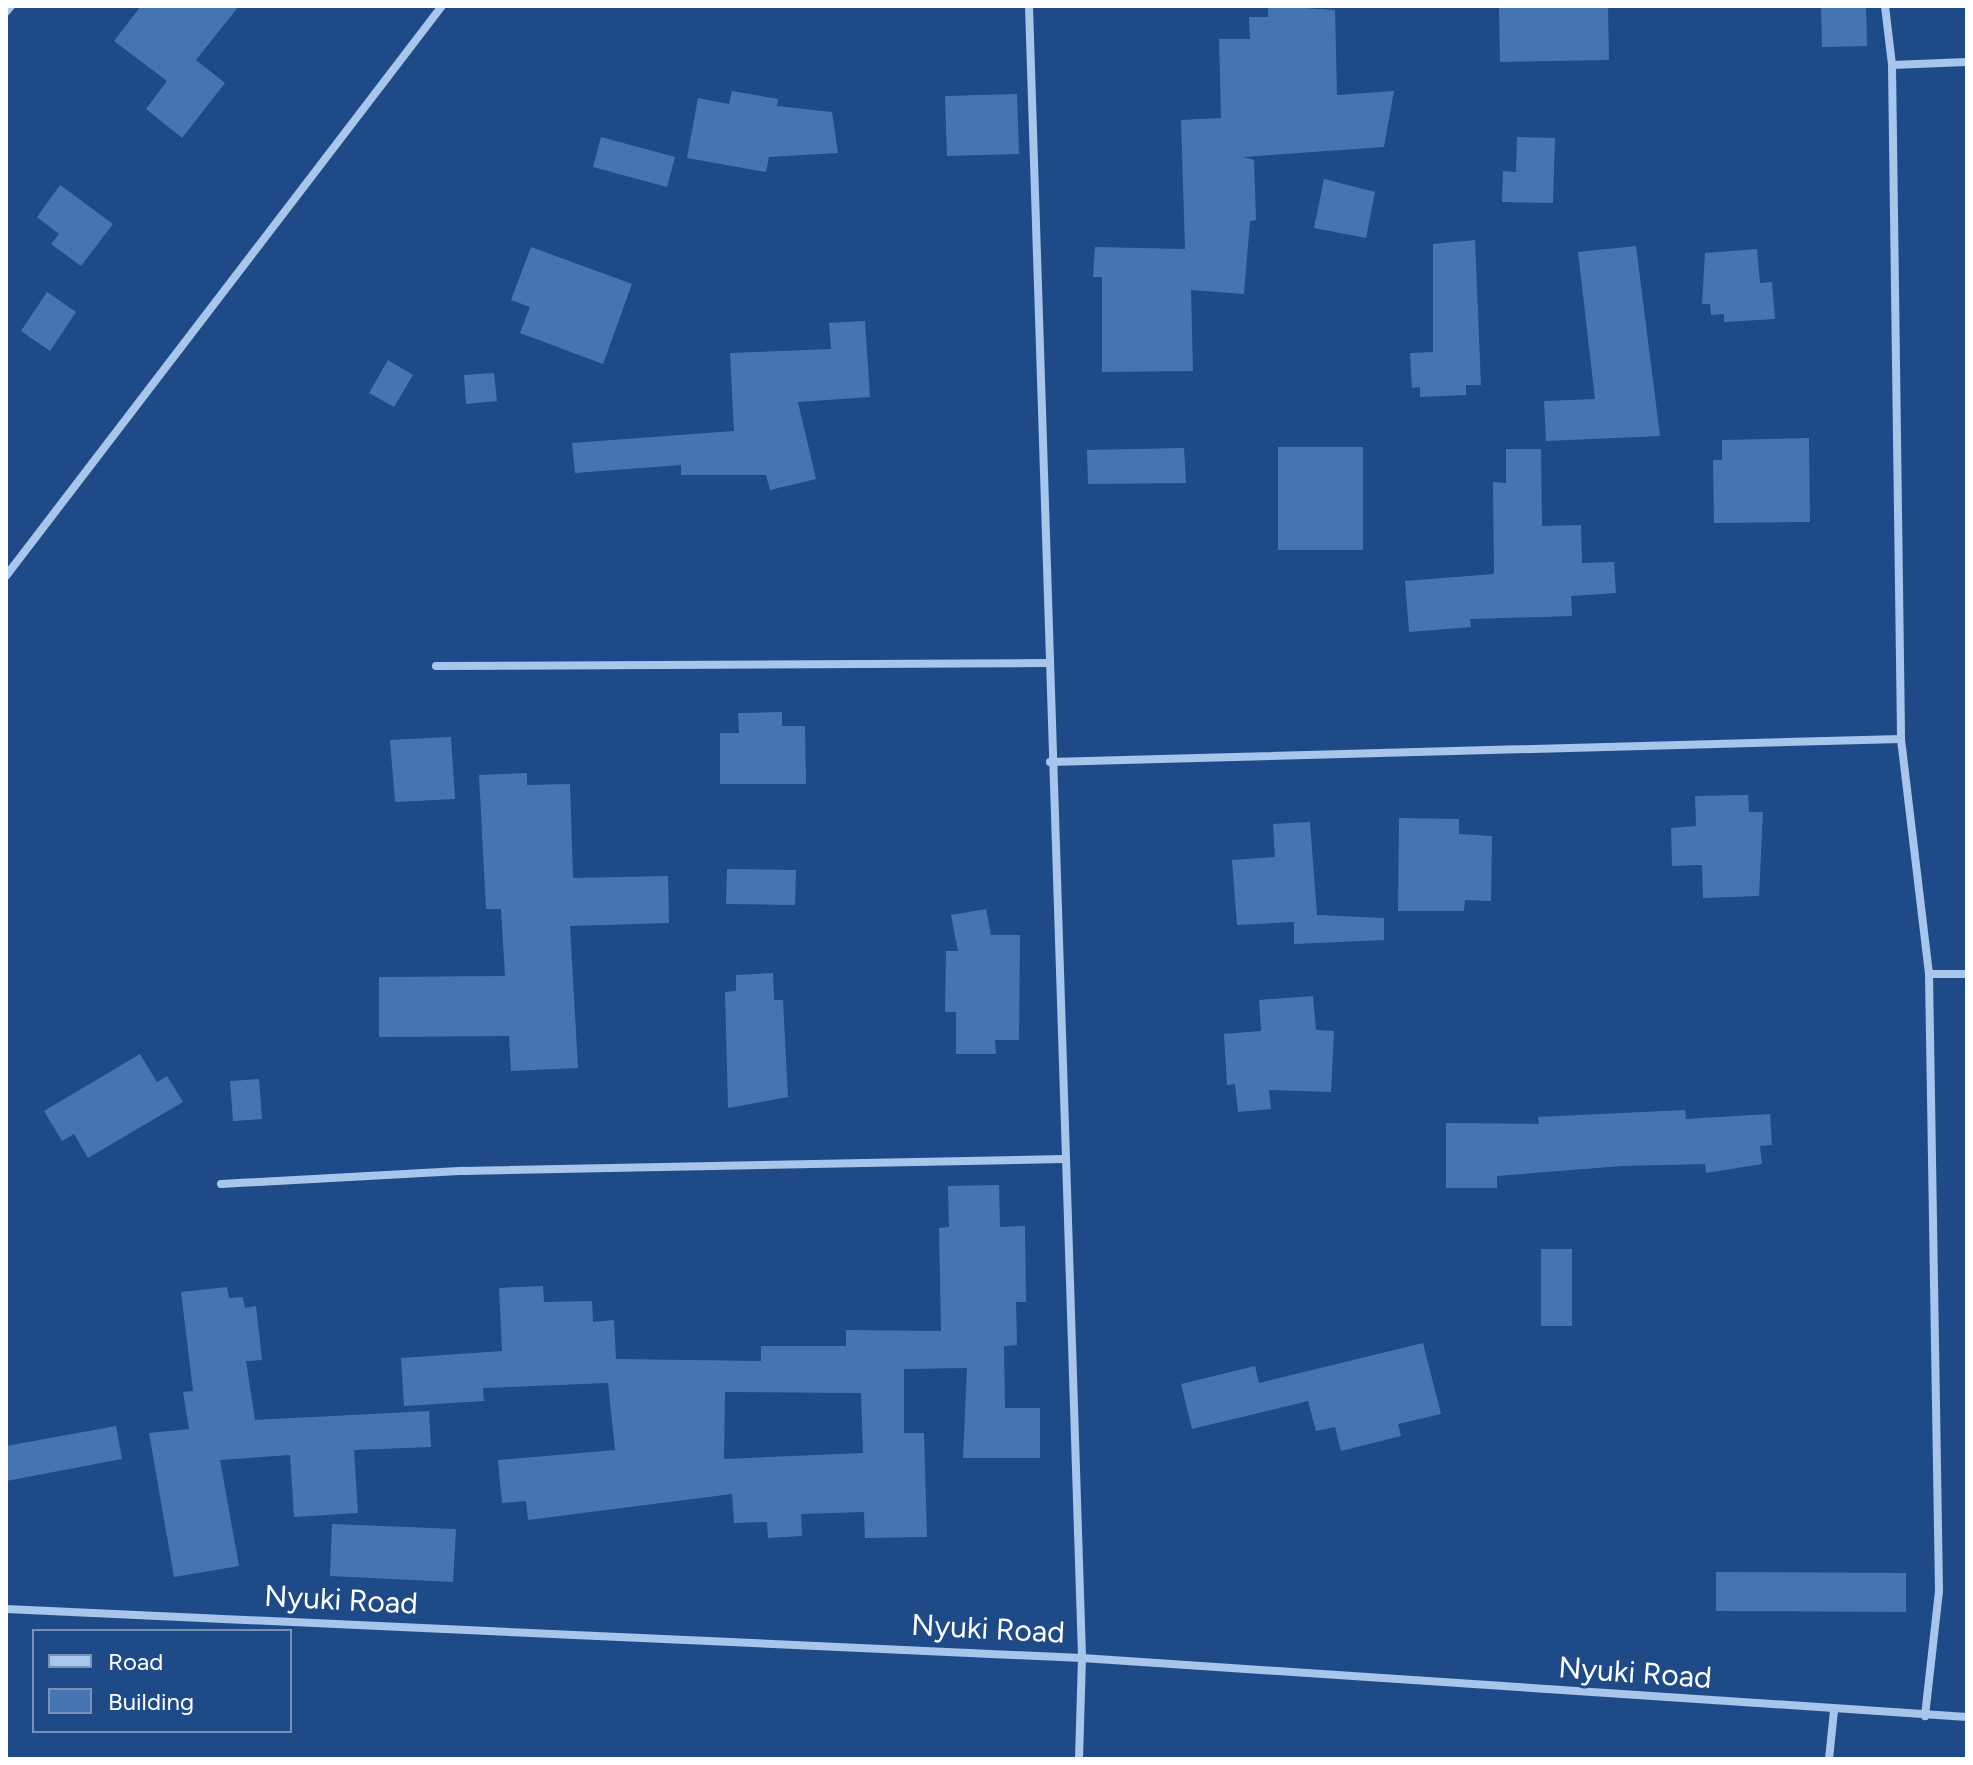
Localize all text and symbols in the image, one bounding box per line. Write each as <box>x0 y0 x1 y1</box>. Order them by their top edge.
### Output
street label: Nyuki Road <box>263 1578 419 1622</box>
street label: Nyuki Road <box>910 1607 1066 1651</box>
legend <box>32 1629 292 1733</box>
text: Road <box>108 1647 163 1676</box>
street label: Nyuki Road <box>1557 1650 1713 1696</box>
text: Building <box>108 1687 194 1716</box>

